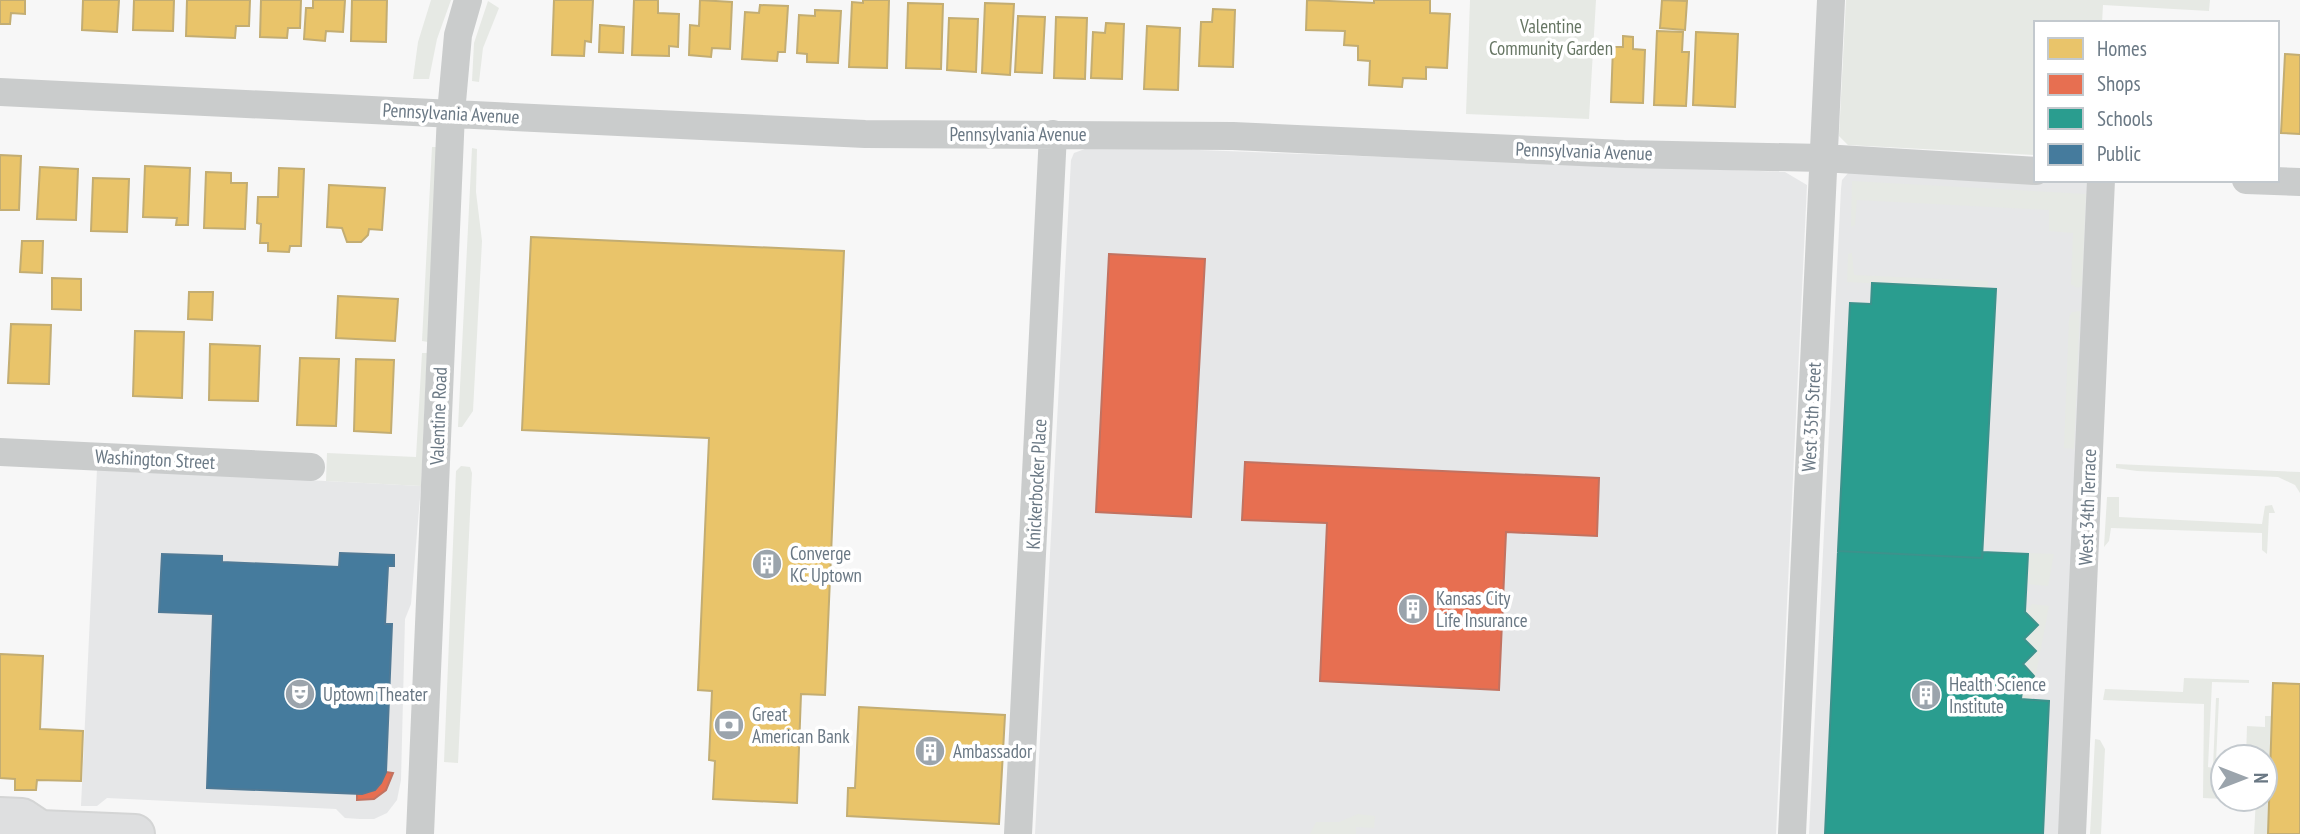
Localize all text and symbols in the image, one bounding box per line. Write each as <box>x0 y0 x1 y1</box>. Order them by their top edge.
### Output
park label: Valentine Community Garden <box>1489 14 1613 60</box>
legend <box>2034 21 2279 182</box>
text: Homes <box>2097 35 2147 62</box>
text: Shops <box>2097 70 2141 97</box>
street label: Pennsylvania Avenue <box>382 97 520 129</box>
text: Schools <box>2097 105 2153 132</box>
street label: Pennsylvania Avenue <box>949 122 1087 146</box>
street label: Pennsylvania Avenue <box>1515 137 1653 165</box>
text: Public <box>2097 140 2142 167</box>
street label: West 35th Street <box>1796 361 1826 472</box>
street label: Valentine Road <box>424 367 452 466</box>
street label: Knickerbocker Place <box>1021 418 1051 550</box>
street label: Washington Street <box>94 444 216 474</box>
street label: West 34th Terrace <box>2073 448 2101 566</box>
place label: Converge KC Uptown <box>790 541 862 587</box>
building icon: Converge KC Uptown <box>750 547 784 581</box>
place label: Kansas City Life Insurance <box>1436 586 1528 632</box>
building icon: Kansas City Life Insurance <box>1396 592 1430 626</box>
place label: Health Science Institute <box>1949 672 2046 718</box>
theatre icon: Uptown Theater <box>283 677 317 711</box>
building icon: Health Science Institute <box>1909 678 1943 712</box>
place label: Uptown Theater <box>323 682 429 706</box>
place label: Great American Bank <box>752 702 850 748</box>
bank icon: Great American Bank <box>712 708 746 742</box>
building icon: Ambassador <box>913 734 947 768</box>
place label: Ambassador <box>953 739 1033 763</box>
north arrow <box>2209 743 2279 813</box>
text: N <box>2249 773 2273 783</box>

